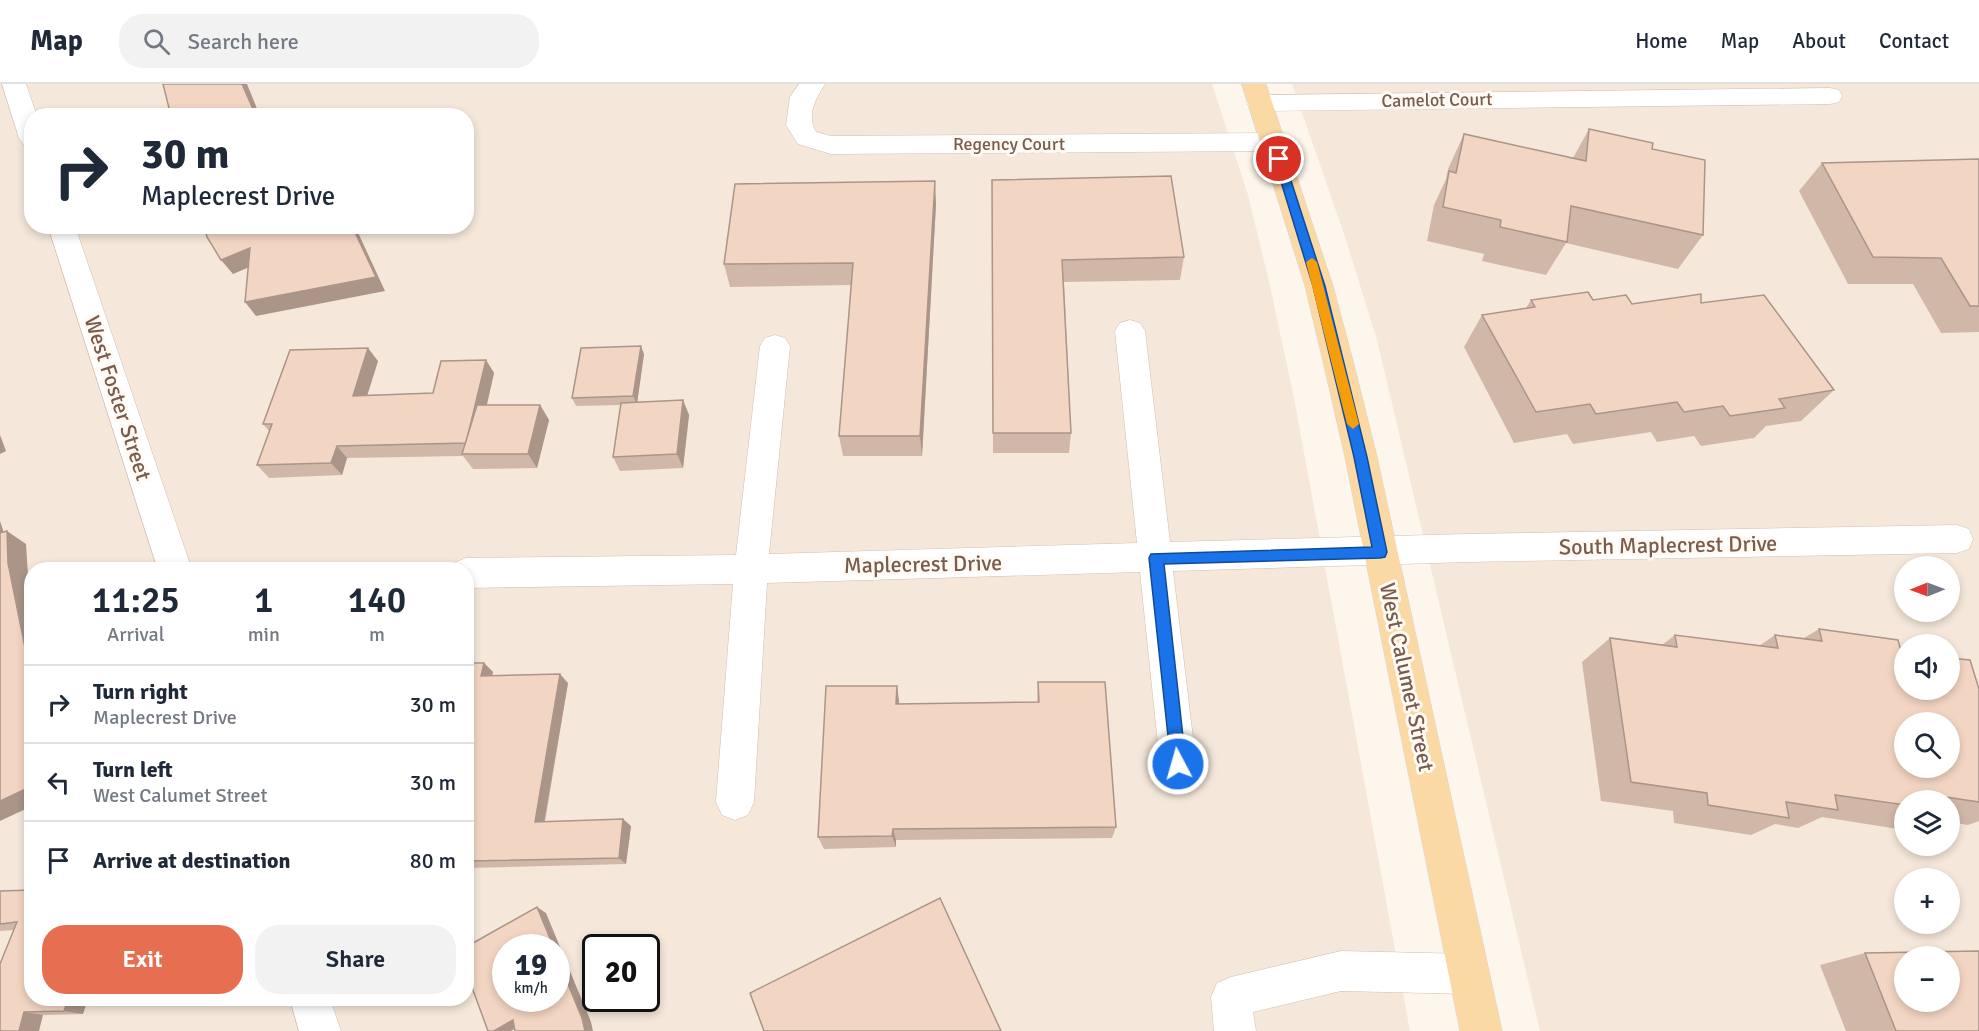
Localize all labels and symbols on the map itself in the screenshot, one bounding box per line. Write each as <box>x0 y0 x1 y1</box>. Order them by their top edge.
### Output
street label: Camelot Court <box>1381 88 1493 112</box>
street label: Regency Court <box>953 133 1065 155</box>
pin <box>1253 133 1304 184</box>
street label: West Foster Street <box>79 312 157 484</box>
street label: South Maplecrest Drive <box>1559 530 1777 560</box>
street label: Maplecrest Drive <box>844 549 1002 579</box>
north arrow <box>1894 556 1960 622</box>
street label: West Calumet Street <box>1374 580 1440 774</box>
position arrow <box>1146 732 1210 796</box>
speed limit sign: 20 <box>582 934 660 1012</box>

